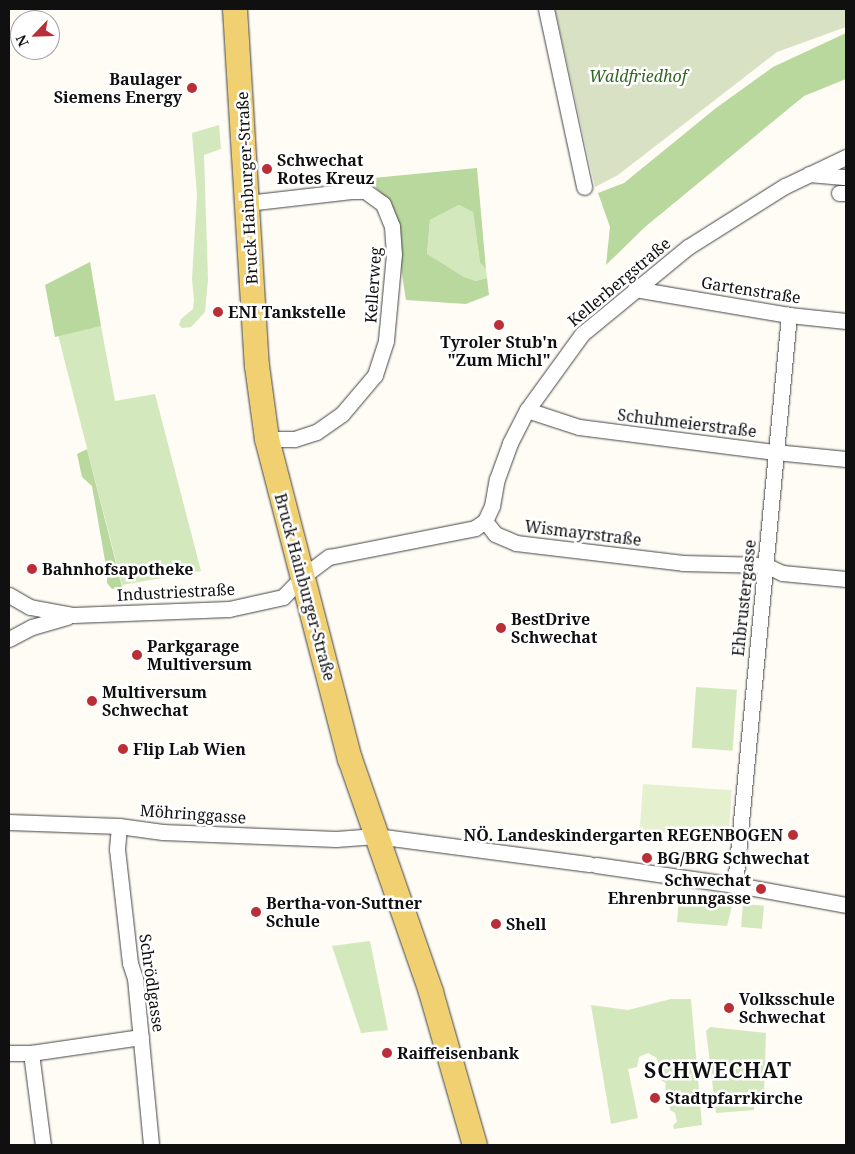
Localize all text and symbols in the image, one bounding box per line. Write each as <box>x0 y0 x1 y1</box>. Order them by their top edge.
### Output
north arrow <box>10 10 60 60</box>
text: N <box>11 32 33 50</box>
park label: Waldfriedhof <box>589 66 687 86</box>
place label: Baulager Siemens Energy <box>54 69 182 107</box>
marker: Baulager Siemens Energy <box>186 82 198 94</box>
street label: Bruck Hainburger-Straße <box>232 91 262 285</box>
place label: Schwechat Rotes Kreuz <box>277 150 374 188</box>
marker: Schwechat Rotes Kreuz <box>261 163 273 175</box>
street label: Kellerbergstraße <box>564 234 674 330</box>
street label: Kellerweg <box>361 246 385 324</box>
street label: Gartenstraße <box>700 273 802 307</box>
place label: ENI Tankstelle <box>228 302 346 322</box>
marker: ENI Tankstelle <box>212 306 224 318</box>
marker: Tyroler Stub'n "Zum Michl" <box>493 319 505 331</box>
place label: Tyroler Stub'n "Zum Michl" <box>440 332 558 370</box>
street label: Schuhmeierstraße <box>616 405 758 441</box>
street label: Bruck Hainburger-Straße <box>271 491 339 683</box>
street label: Wismayrstraße <box>524 516 642 550</box>
street label: Ehbrustergasse <box>728 539 760 657</box>
place label: Bahnhofsapotheke <box>42 559 193 579</box>
marker: Bahnhofsapotheke <box>26 563 38 575</box>
street label: Industriestraße <box>116 579 236 605</box>
place label: BestDrive Schwechat <box>511 609 597 647</box>
marker: BestDrive Schwechat <box>495 622 507 634</box>
place label: Parkgarage Multiversum <box>147 636 252 674</box>
marker: Parkgarage Multiversum <box>131 649 143 661</box>
place label: Multiversum Schwechat <box>102 682 207 720</box>
marker: Multiversum Schwechat <box>86 695 98 707</box>
place label: Flip Lab Wien <box>133 739 246 759</box>
marker: Flip Lab Wien <box>117 743 129 755</box>
street label: Möhringgasse <box>139 801 247 827</box>
place label: NÖ. Landeskindergarten REGENBOGEN <box>464 825 783 845</box>
marker: NÖ. Landeskindergarten REGENBOGEN <box>787 829 799 841</box>
place label: BG/BRG Schwechat <box>657 848 809 868</box>
marker: BG/BRG Schwechat <box>641 852 653 864</box>
place label: Schwechat Ehrenbrunngasse <box>608 870 751 908</box>
marker: Schwechat Ehrenbrunngasse <box>755 883 767 895</box>
place label: Bertha-von-Suttner Schule <box>266 893 422 931</box>
marker: Bertha-von-Suttner Schule <box>250 906 262 918</box>
place label: Shell <box>506 914 546 934</box>
marker: Shell <box>490 918 502 930</box>
street label: Schrödlgasse <box>136 933 168 1033</box>
place label: Volksschule Schwechat <box>739 989 835 1027</box>
marker: Volksschule Schwechat <box>723 1002 735 1014</box>
place label: Raiffeisenbank <box>397 1043 519 1063</box>
marker: Raiffeisenbank <box>381 1047 393 1059</box>
district label: SCHWECHAT <box>643 1057 793 1083</box>
place label: Stadtpfarrkirche <box>665 1088 803 1108</box>
marker: Stadtpfarrkirche <box>649 1092 661 1104</box>

